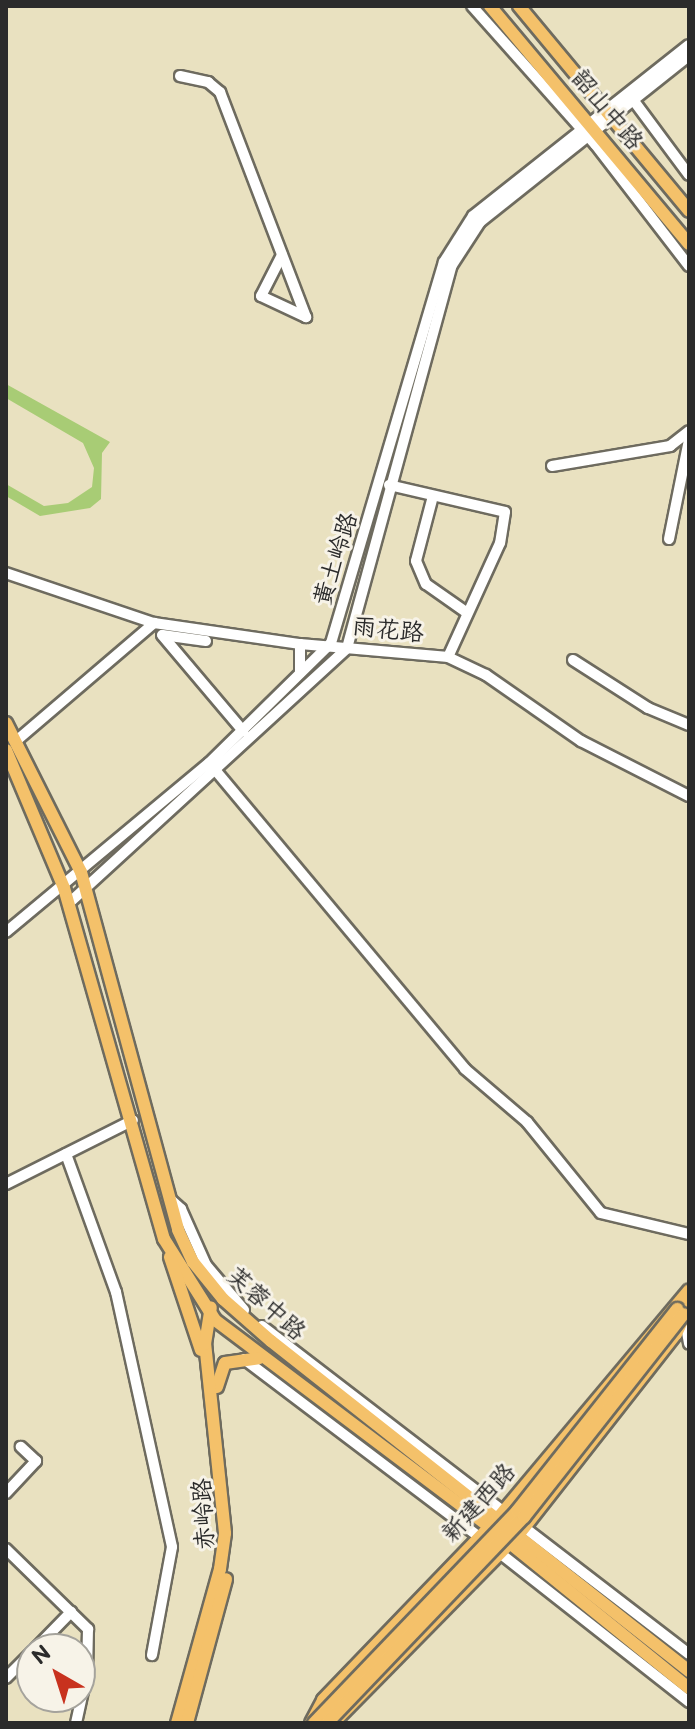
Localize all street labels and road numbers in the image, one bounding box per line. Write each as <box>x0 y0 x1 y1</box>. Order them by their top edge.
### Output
street label: 韶山中路 <box>565 64 649 156</box>
street label: 黄土岭路 <box>308 509 364 609</box>
street label: 雨花路 <box>351 612 425 648</box>
street label: 芙蓉中路 <box>221 1261 311 1347</box>
street label: 新建西路 <box>436 1458 522 1548</box>
street label: 赤岭路 <box>188 1477 220 1551</box>

